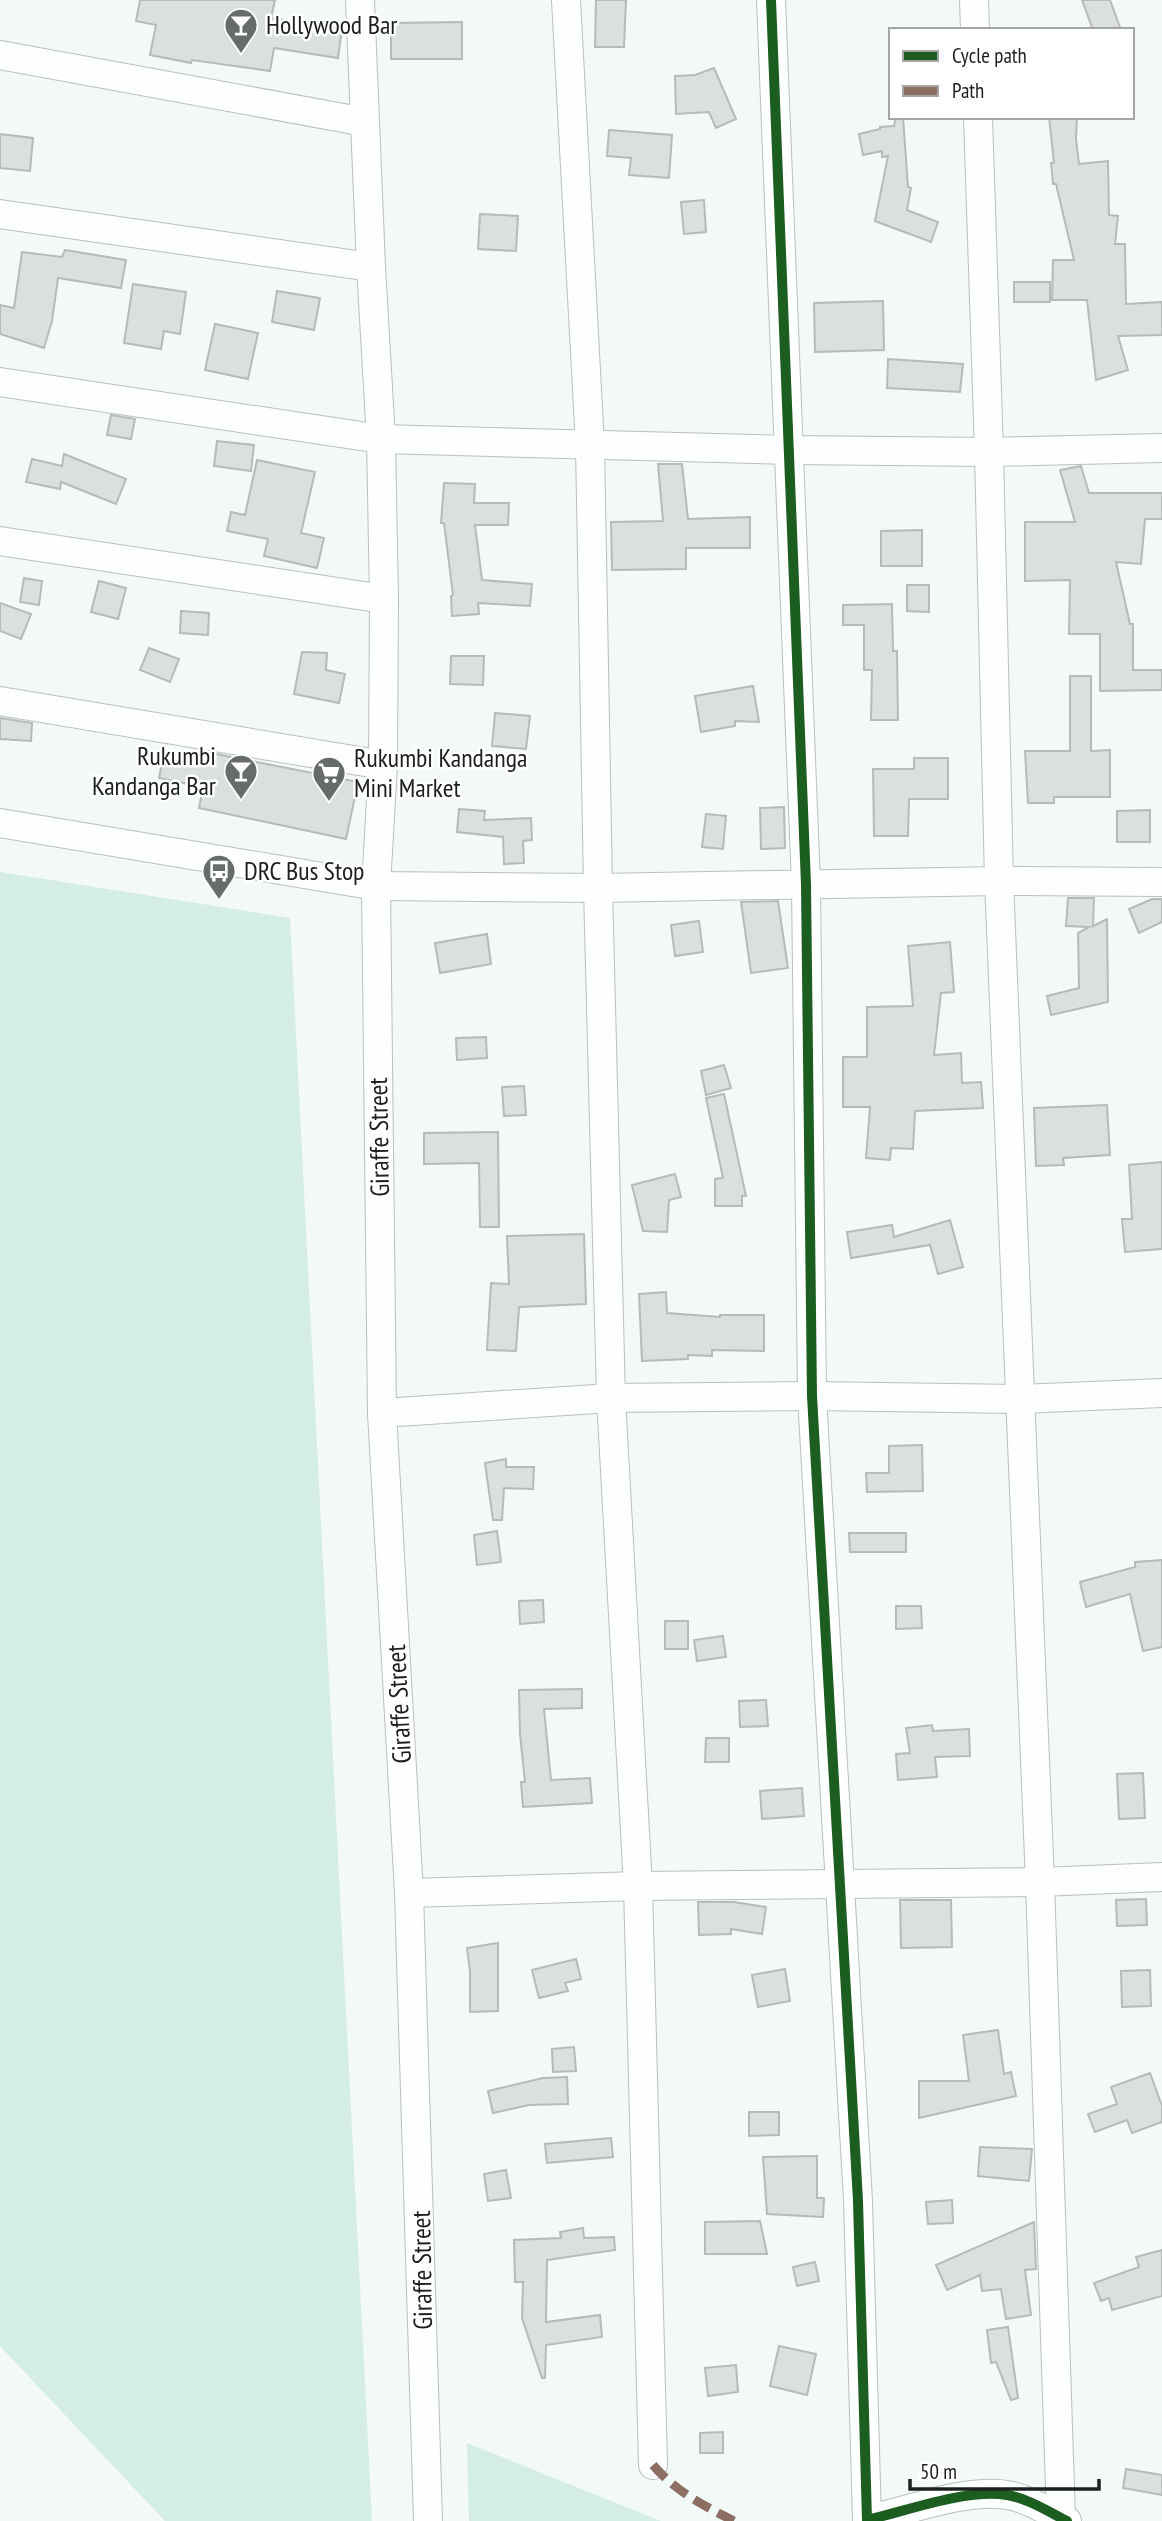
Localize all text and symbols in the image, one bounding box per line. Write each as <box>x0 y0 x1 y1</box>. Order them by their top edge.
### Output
bar icon: Hollywood Bar <box>222 6 260 55</box>
place label: Hollywood Bar <box>266 8 397 41</box>
legend <box>889 28 1134 119</box>
text: Cycle path <box>952 42 1027 69</box>
text: Path <box>952 77 984 104</box>
place label: Rukumbi Kandanga Bar <box>92 739 216 802</box>
place label: Rukumbi Kandanga Mini Market <box>354 741 527 804</box>
bar icon: Rukumbi Kandanga Bar <box>222 752 260 801</box>
supermarket icon: Rukumbi Kandanga Mini Market <box>310 754 348 803</box>
bus stop icon: DRC Bus Stop <box>200 852 238 901</box>
place label: DRC Bus Stop <box>244 854 364 887</box>
street label: Giraffe Street <box>361 1077 396 1197</box>
street label: Giraffe Street <box>379 1644 418 1764</box>
street label: Giraffe Street <box>404 2210 439 2330</box>
scale bar <box>910 2448 1099 2492</box>
text: 50 m <box>920 2458 957 2485</box>

